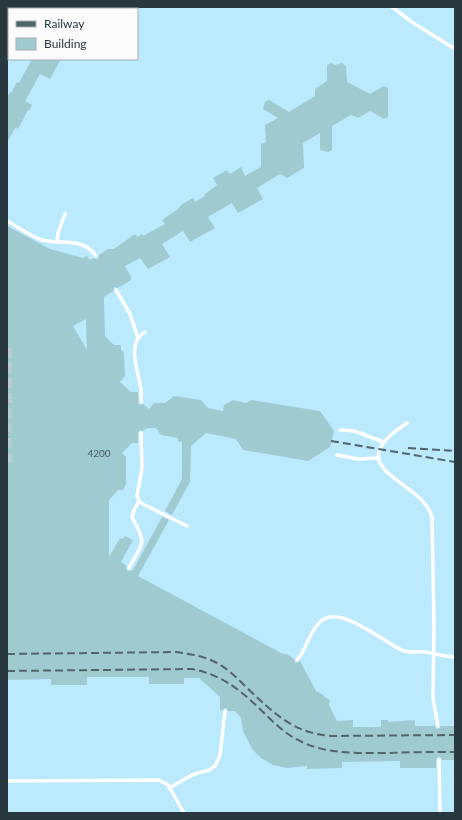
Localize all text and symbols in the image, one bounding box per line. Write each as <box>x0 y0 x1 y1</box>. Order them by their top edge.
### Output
legend <box>8 8 138 60</box>
text: Railway <box>44 16 85 31</box>
text: Building <box>44 36 87 51</box>
house number: 4200 <box>87 447 111 459</box>

